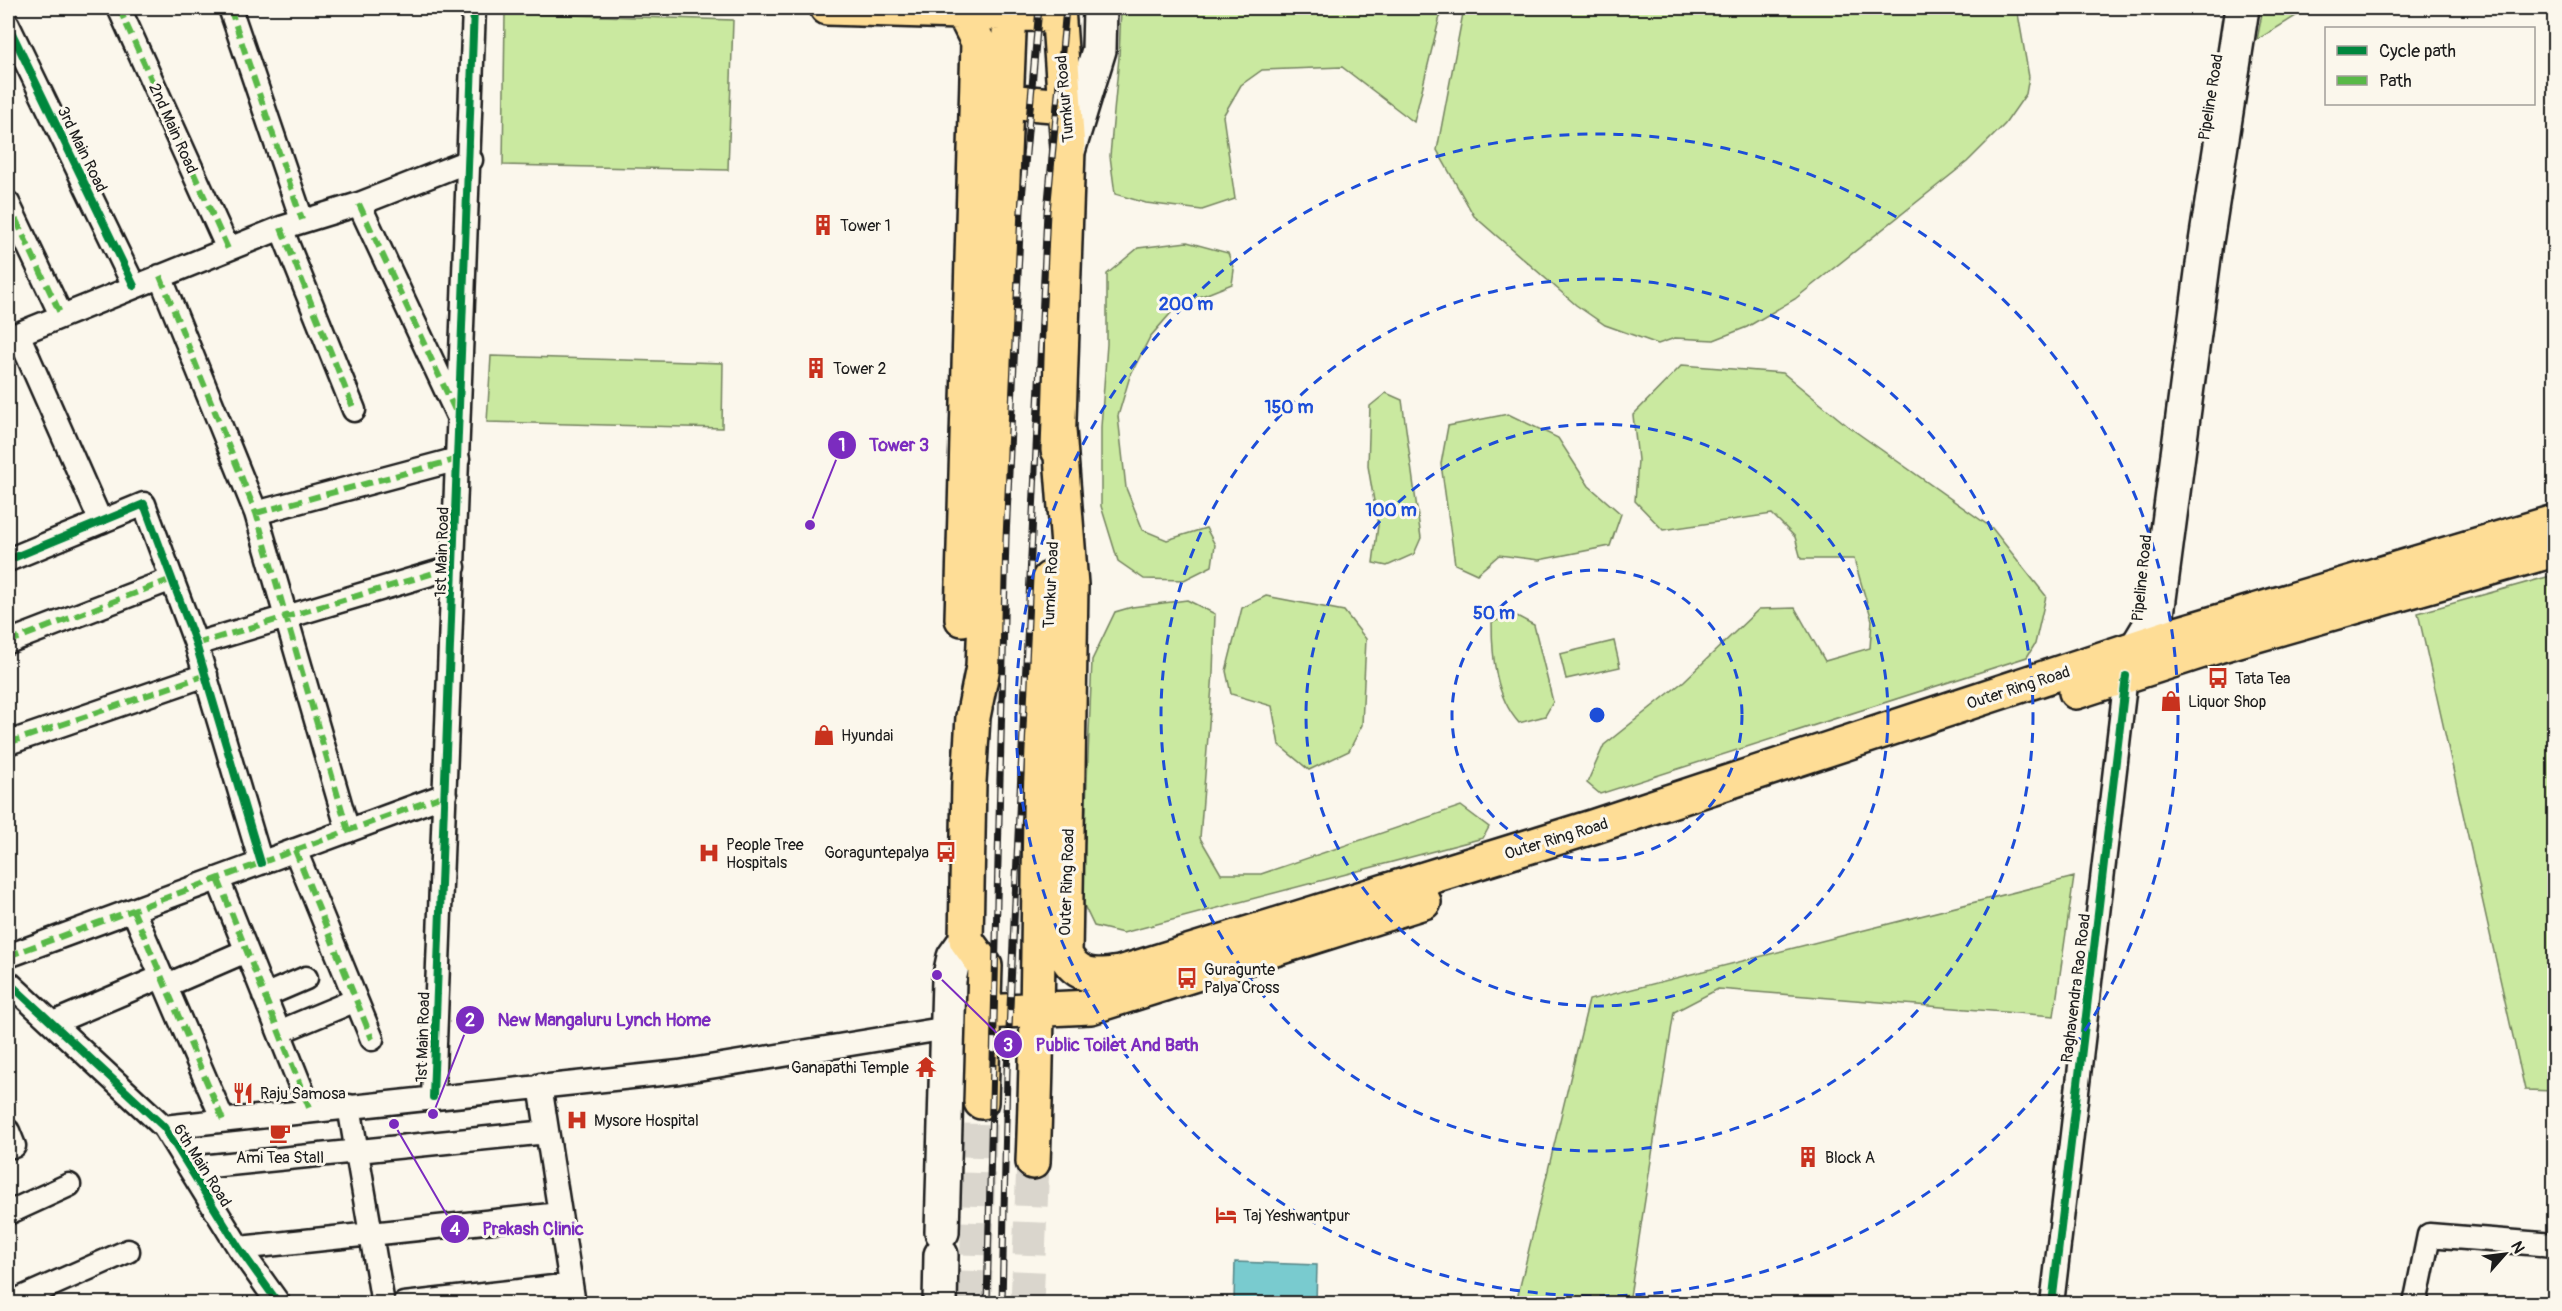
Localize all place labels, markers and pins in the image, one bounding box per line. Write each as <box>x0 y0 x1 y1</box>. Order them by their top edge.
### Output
building icon: Tower 1 <box>811 213 835 237</box>
place label: Tower 1 <box>840 216 891 236</box>
building icon: Tower 2 <box>804 356 828 380</box>
place label: Tower 2 <box>833 359 886 379</box>
callout: Tower 3 <box>827 427 941 463</box>
bus stop icon: Tata Tea <box>2206 666 2230 690</box>
place label: Tata Tea <box>2235 669 2291 689</box>
shop icon: Liquor Shop <box>2159 689 2183 713</box>
place label: Liquor Shop <box>2188 692 2266 712</box>
centre of rings <box>1587 705 1607 725</box>
shop icon: Hyundai <box>812 723 836 747</box>
place label: Hyundai <box>841 726 893 746</box>
place label: People Tree Hospitals <box>726 835 804 873</box>
bus stop icon: Goraguntepalya <box>934 840 958 864</box>
hospital icon: People Tree Hospitals <box>697 841 721 865</box>
place label: Goraguntepalya <box>824 843 929 863</box>
place label: Guragunte Palya Cross <box>1204 960 1279 998</box>
bus stop icon: Guragunte Palya Cross <box>1175 966 1199 990</box>
callout: New Mangaluru Lynch Home <box>455 1002 723 1038</box>
callout: Public Toilet And Bath <box>993 1026 1210 1062</box>
temple icon: Ganapathi Temple <box>914 1055 938 1079</box>
place label: Ganapathi Temple <box>791 1058 909 1078</box>
restaurant icon: Raju Samosa <box>231 1081 255 1105</box>
place label: Raju Samosa <box>260 1084 346 1104</box>
hospital icon: Mysore Hospital <box>565 1108 589 1132</box>
place label: Mysore Hospital <box>594 1111 699 1131</box>
cafe icon: Ami Tea Stall <box>268 1121 292 1145</box>
building icon: Block A <box>1796 1145 1820 1169</box>
place label: Ami Tea Stall <box>236 1148 324 1168</box>
place label: Block A <box>1825 1148 1875 1168</box>
hotel icon: Taj Yeshwantpur <box>1214 1203 1238 1227</box>
place label: Taj Yeshwantpur <box>1243 1206 1350 1226</box>
callout: Prakash Clinic <box>440 1211 596 1247</box>

